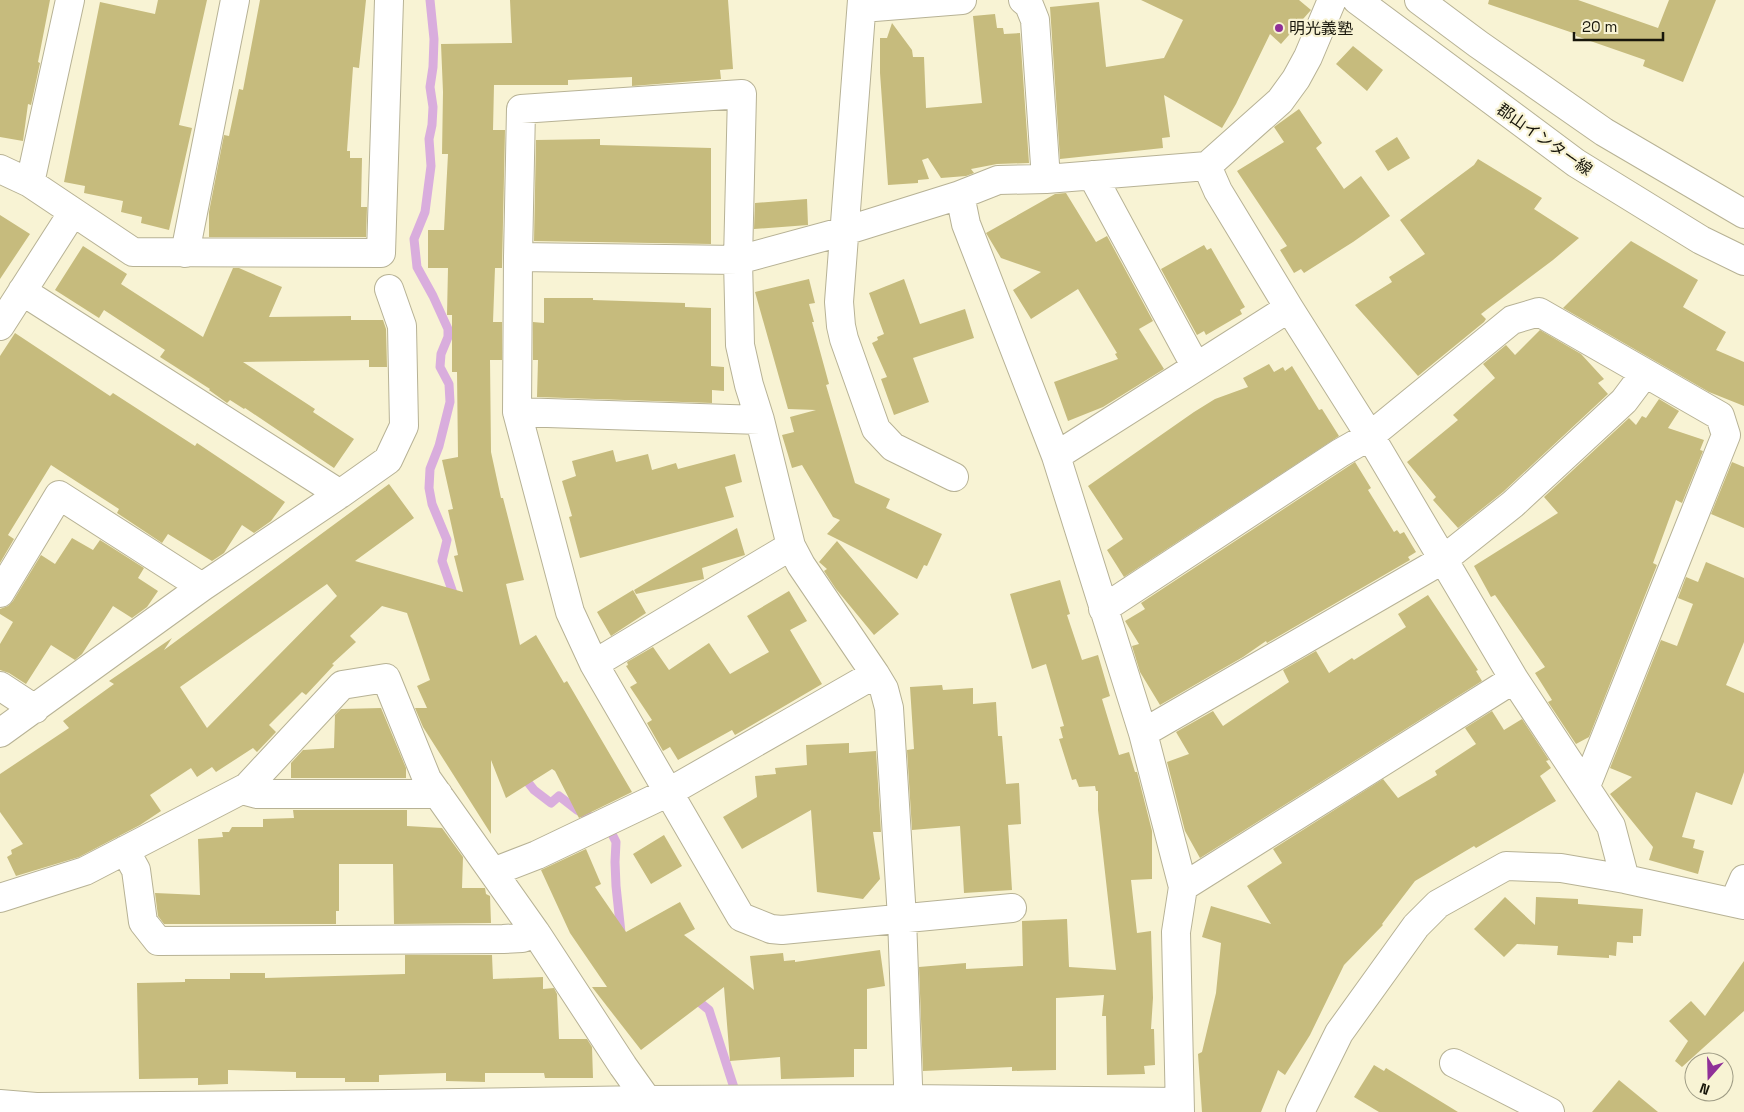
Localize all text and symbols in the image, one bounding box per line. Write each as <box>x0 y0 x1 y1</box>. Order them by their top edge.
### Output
scale bar <box>1574 10 1663 42</box>
text: 20 m <box>1582 17 1617 36</box>
place label: 明光義塾 <box>1289 18 1353 39</box>
marker: 明光義塾 <box>1273 22 1285 34</box>
street label: 郡山インター線 <box>1493 99 1597 180</box>
north arrow <box>1684 1052 1734 1102</box>
text: N <box>1697 1079 1712 1099</box>

